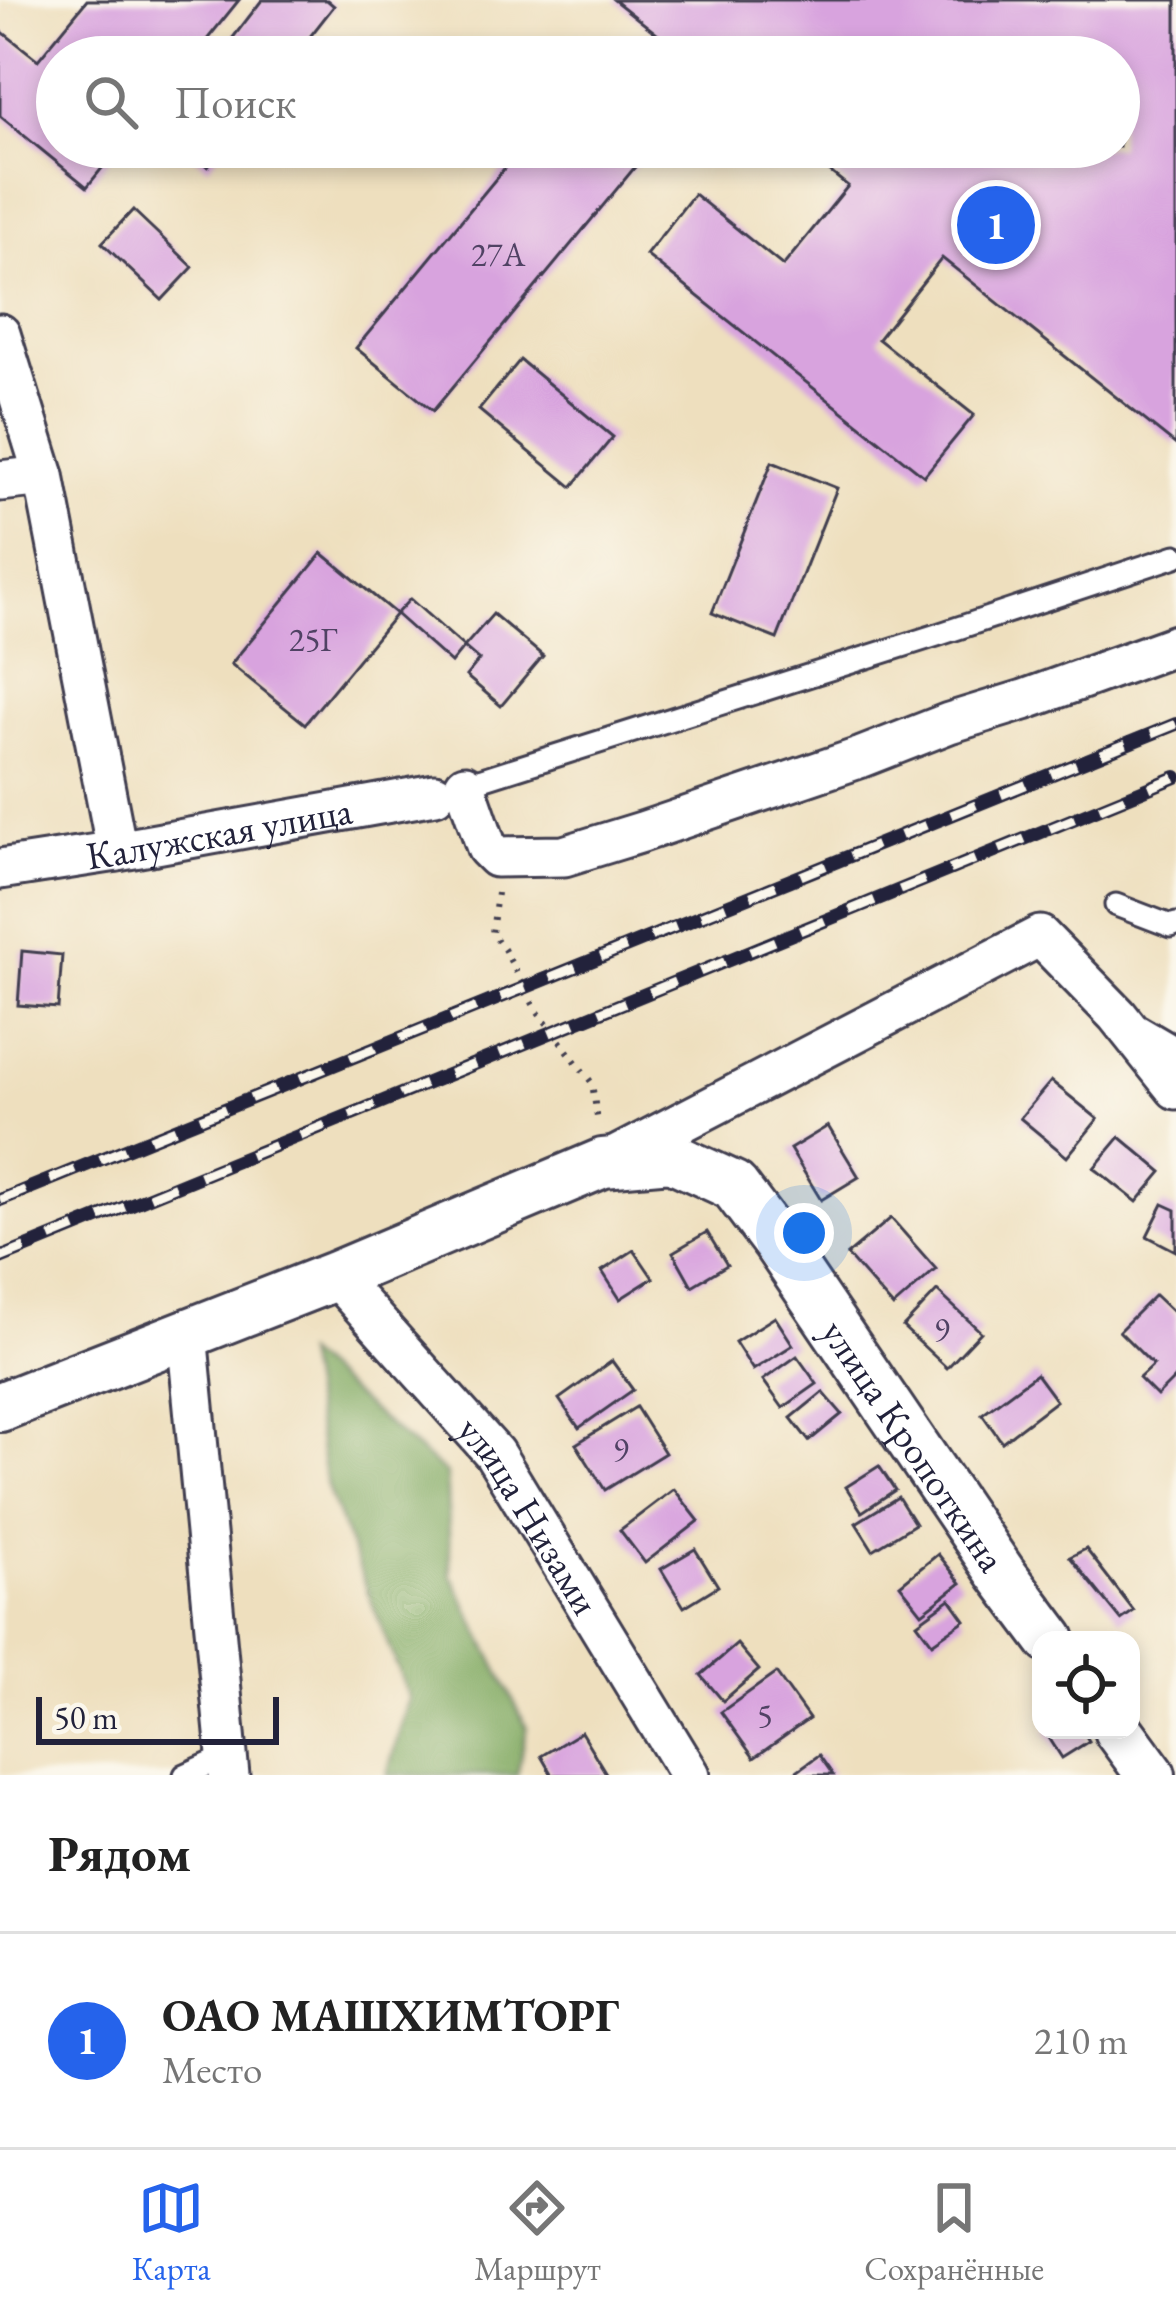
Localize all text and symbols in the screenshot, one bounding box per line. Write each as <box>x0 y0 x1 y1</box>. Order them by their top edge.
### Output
search box <box>36 36 1140 168</box>
icon: search <box>78 69 144 135</box>
text: Поиск <box>174 73 296 131</box>
pin: 1 <box>957 180 1035 270</box>
house number: 27А <box>471 233 525 276</box>
house number: 25Г <box>289 618 337 661</box>
street label: Калужская улица <box>83 784 356 881</box>
your location <box>774 1203 834 1263</box>
house number: 9 <box>934 1308 950 1351</box>
street label: улица Кропоткина <box>810 1309 1018 1582</box>
street label: улица Низами <box>446 1405 611 1624</box>
house number: 9 <box>613 1428 629 1471</box>
map controls <box>1032 1631 1140 1739</box>
button: locate <box>1032 1631 1140 1739</box>
scale bar <box>36 1691 279 1744</box>
house number: 5 <box>757 1694 773 1737</box>
text: 50 m <box>54 1696 118 1739</box>
text: Рядом <box>48 1820 191 1886</box>
text: ОАО МАШХИМТОРГ <box>162 1986 619 2044</box>
text: 1 <box>77 2015 97 2066</box>
text: 210 m <box>1034 2015 1128 2066</box>
text: Место <box>162 2044 262 2095</box>
tab: Карта <box>132 2175 211 2290</box>
tab: Маршрут <box>474 2175 601 2290</box>
tab: Сохранённые <box>864 2175 1044 2290</box>

